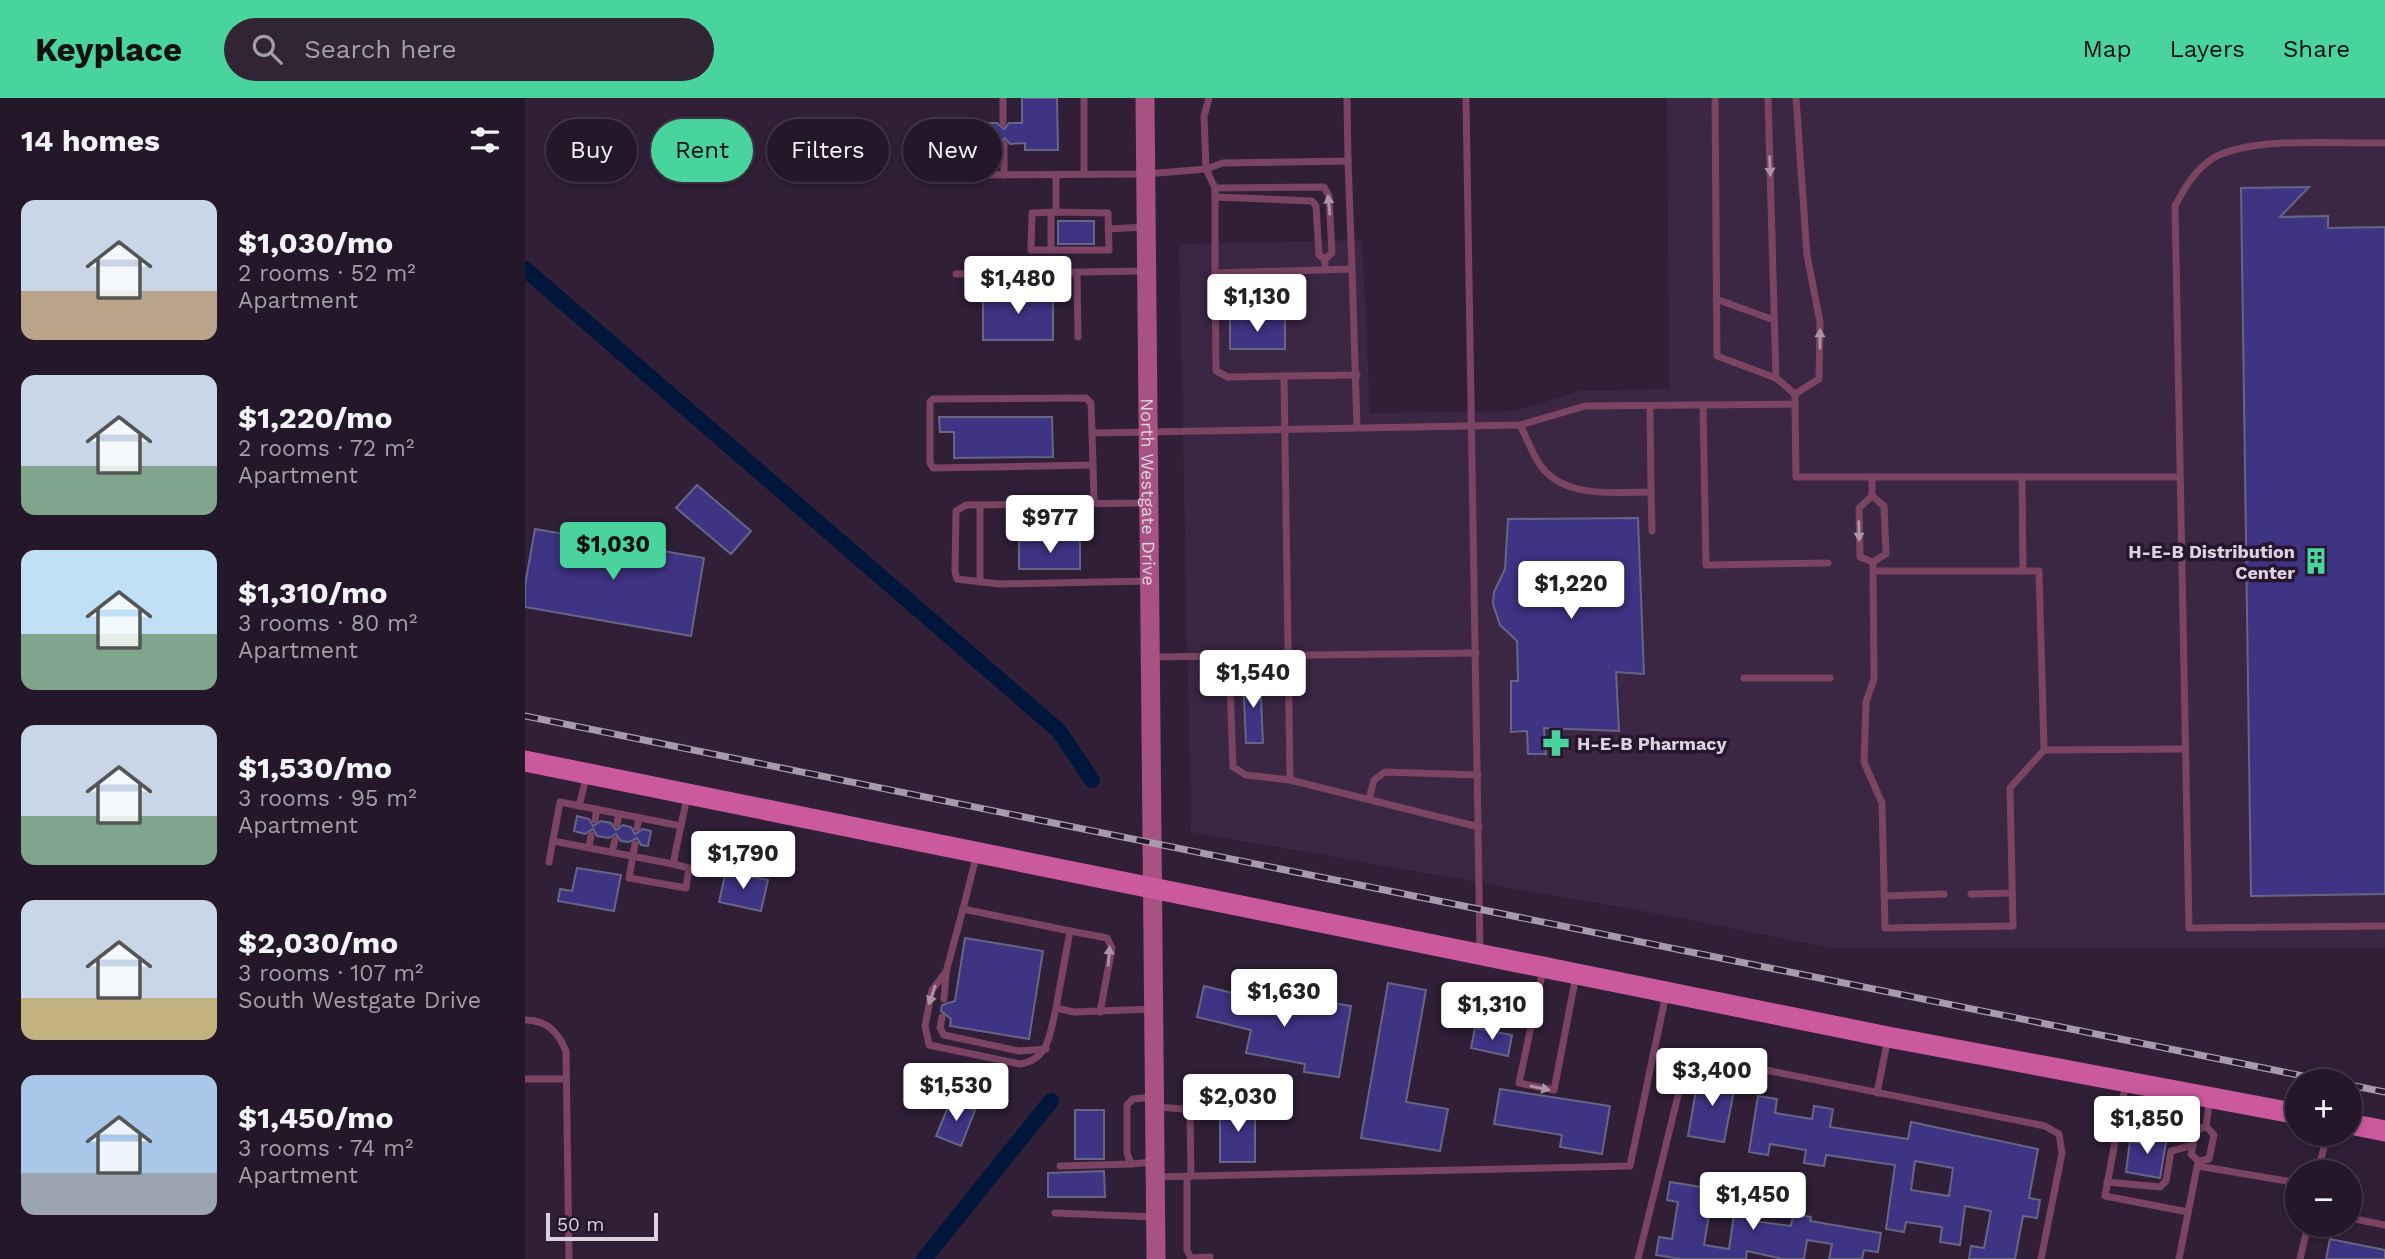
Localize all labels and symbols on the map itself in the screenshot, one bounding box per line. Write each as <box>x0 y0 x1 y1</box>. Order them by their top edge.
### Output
one-way arrow <box>1764 155 1775 177</box>
one-way arrow <box>1323 194 1334 216</box>
pin: $1,480 <box>961 256 1075 316</box>
pin: $1,130 <box>1200 274 1314 334</box>
one-way arrow <box>1814 328 1826 350</box>
street label: North Westgate Drive <box>1137 398 1160 586</box>
pin: $977 <box>1009 496 1091 555</box>
one-way arrow <box>1853 520 1865 542</box>
pin: $1,030 <box>556 522 670 582</box>
place label: H-E-B Distribution Center <box>2128 541 2295 583</box>
building icon: H-E-B Distribution Center <box>2301 546 2331 576</box>
pin: $1,220 <box>1514 561 1628 621</box>
pin: $1,540 <box>1196 650 1310 710</box>
pharmacy icon: H-E-B Pharmacy <box>1541 728 1571 758</box>
place label: H-E-B Pharmacy <box>1577 733 1727 754</box>
pin: $1,790 <box>686 832 800 891</box>
one-way arrow <box>1104 945 1115 967</box>
pin: $1,630 <box>1227 970 1341 1029</box>
pin: $1,310 <box>1435 982 1549 1042</box>
one-way arrow <box>926 985 937 1006</box>
pin: $3,400 <box>1655 1048 1769 1108</box>
pin: $1,530 <box>899 1063 1013 1123</box>
pin: $2,030 <box>1181 1074 1295 1134</box>
one-way arrow <box>1529 1082 1551 1093</box>
pin: $1,850 <box>2090 1096 2204 1156</box>
pin: $1,450 <box>1696 1172 1810 1232</box>
scale bar <box>546 1210 658 1242</box>

